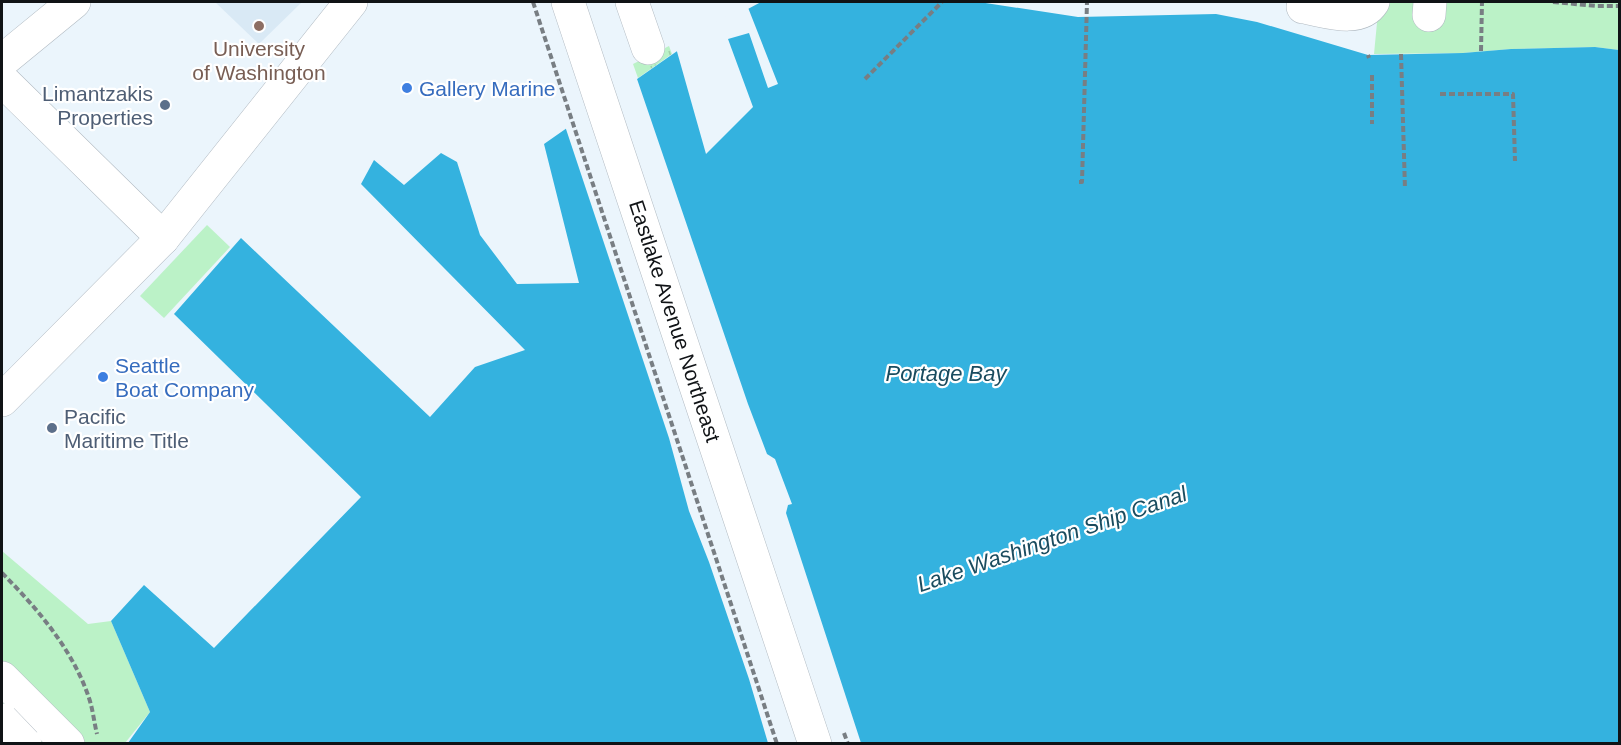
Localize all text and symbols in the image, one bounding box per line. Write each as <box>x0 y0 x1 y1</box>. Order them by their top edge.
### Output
marker: University of Washington <box>252 19 266 33</box>
place label: University of Washington <box>192 37 326 84</box>
place label: Gallery Marine <box>419 77 556 100</box>
marker: Gallery Marine <box>400 81 414 95</box>
place label: Limantzakis Properties <box>42 82 153 129</box>
marker: Limantzakis Properties <box>158 98 172 112</box>
street label: Eastlake Avenue Northeast <box>625 197 725 445</box>
place label: Seattle Boat Company <box>115 354 254 401</box>
water label: Portage Bay <box>885 361 1009 386</box>
marker: Seattle Boat Company <box>96 370 110 384</box>
place label: Pacific Maritime Title <box>64 405 189 452</box>
marker: Pacific Maritime Title <box>45 421 59 435</box>
water label: Lake Washington Ship Canal <box>914 481 1191 597</box>

